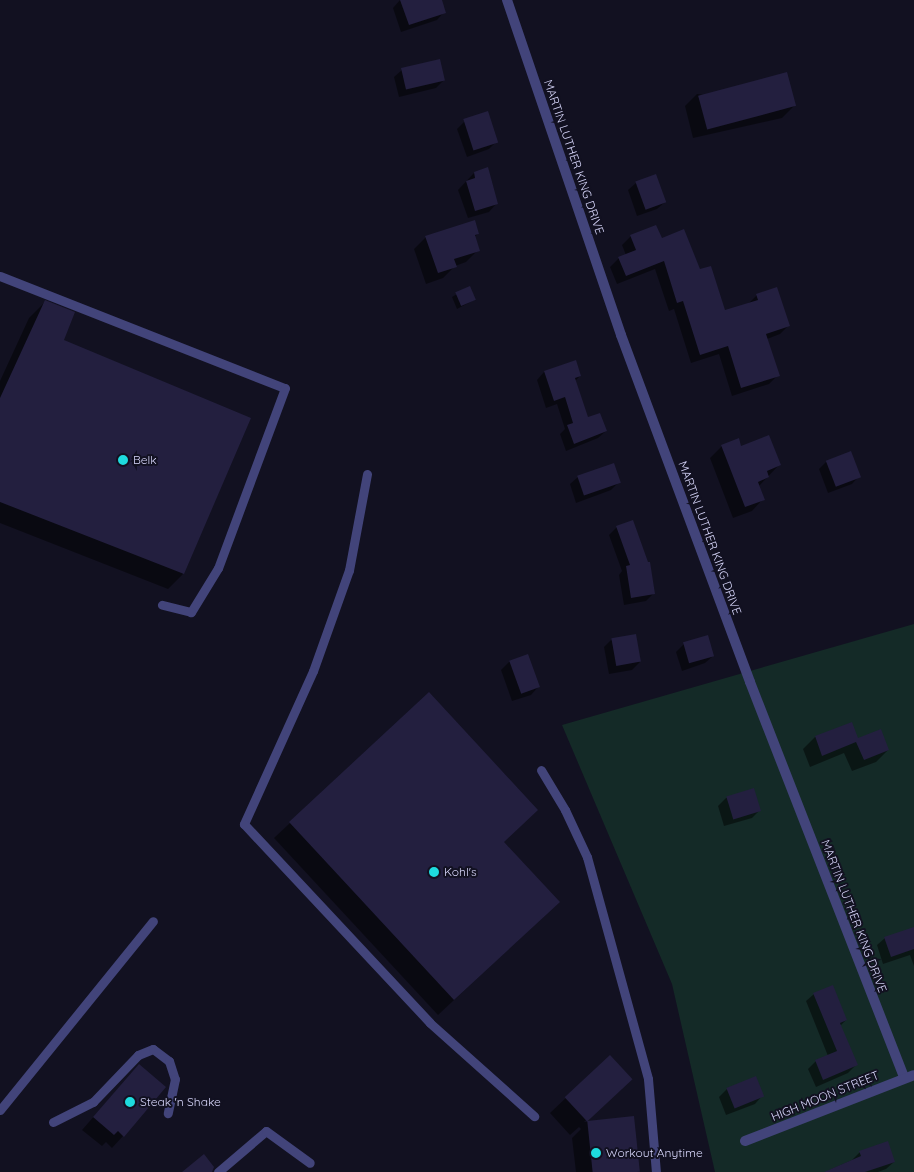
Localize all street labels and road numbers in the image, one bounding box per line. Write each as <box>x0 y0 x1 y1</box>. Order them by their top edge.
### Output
street label: MARTIN LUTHER KING DRIVE <box>541 78 607 236</box>
street label: MARTIN LUTHER KING DRIVE <box>675 459 745 617</box>
street label: MARTIN LUTHER KING DRIVE <box>818 838 890 994</box>
street label: HIGH MOON STREET <box>769 1068 881 1124</box>

